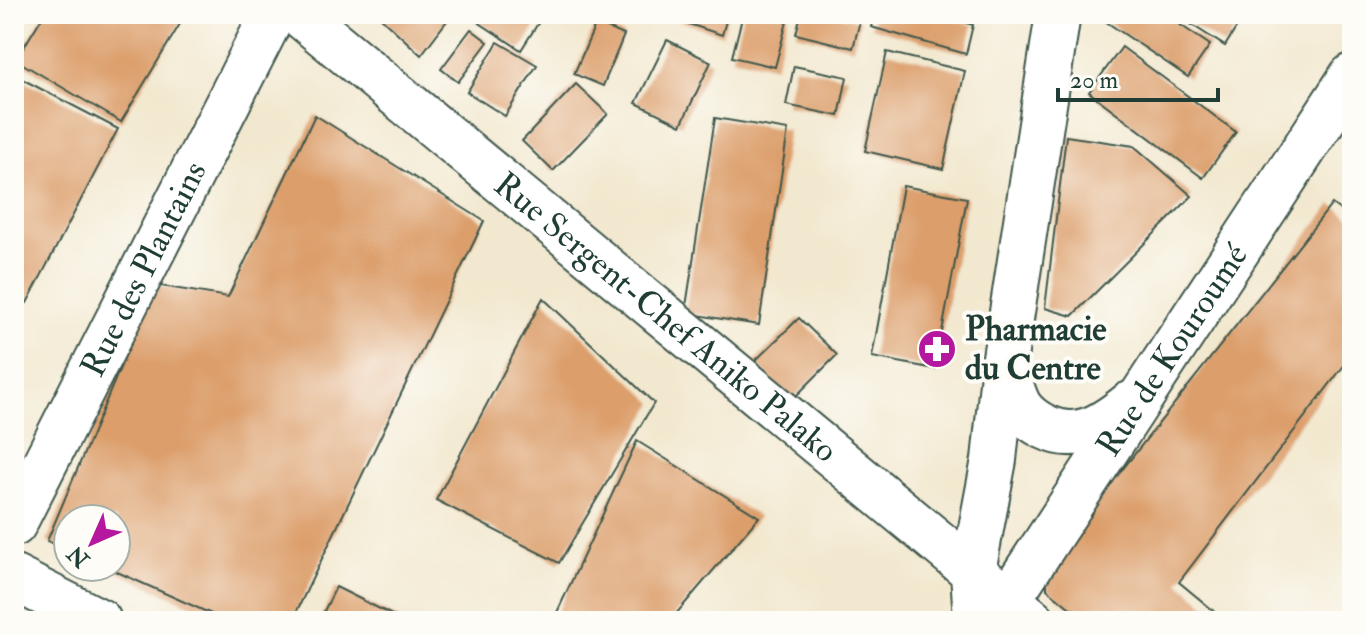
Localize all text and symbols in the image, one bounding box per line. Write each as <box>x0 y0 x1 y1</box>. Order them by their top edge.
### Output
scale bar <box>1058 52 1218 102</box>
text: 20 m <box>1070 65 1119 96</box>
street label: Rue des Plantains <box>71 154 216 384</box>
street label: Rue Sergent-Chef Aniko Palako <box>485 163 846 472</box>
street label: Rue de Kouroumé <box>1087 235 1258 464</box>
place label: Pharmacie du Centre <box>965 308 1107 390</box>
pharmacy icon: Pharmacie du Centre <box>916 328 958 370</box>
north arrow <box>52 503 132 583</box>
text: N <box>61 539 96 574</box>

